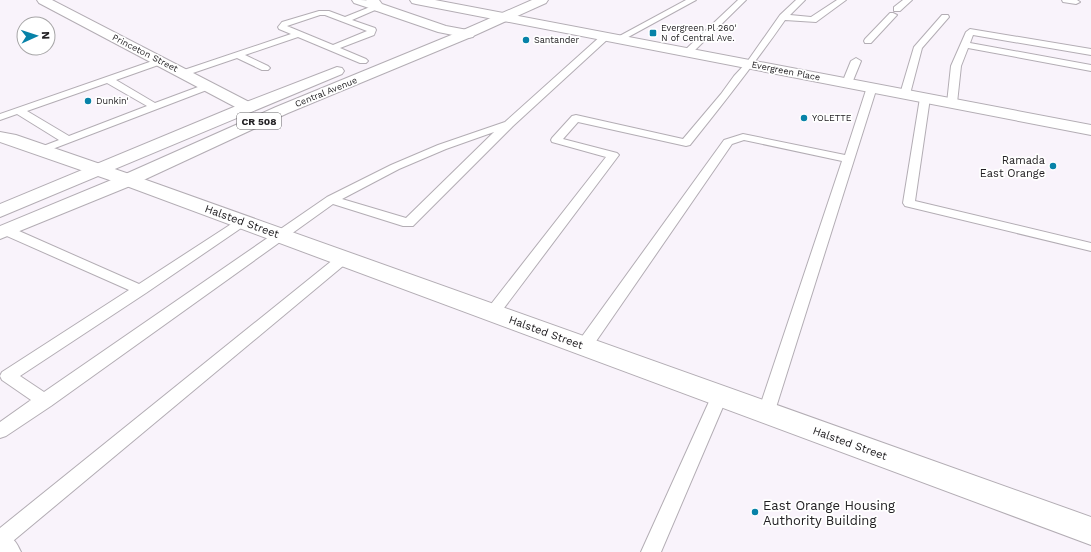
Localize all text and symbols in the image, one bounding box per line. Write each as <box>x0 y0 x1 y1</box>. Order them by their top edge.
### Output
north arrow <box>16 16 56 56</box>
place label: Evergreen Pl 260' N of Central Ave. <box>661 23 737 43</box>
marker: Evergreen Pl 260' N of Central Ave. <box>648 28 658 38</box>
text: N <box>39 31 52 40</box>
street label: Princeton Street <box>111 32 180 74</box>
marker: Santander <box>521 35 531 45</box>
place label: Santander <box>534 35 580 45</box>
street label: Evergreen Place <box>751 59 821 83</box>
street label: Central Avenue <box>293 75 359 109</box>
marker: Dunkin' <box>83 96 93 106</box>
place label: Dunkin' <box>96 96 129 106</box>
road number: CR 508 <box>237 113 281 129</box>
marker: YOLETTE <box>799 113 809 123</box>
place label: YOLETTE <box>812 113 852 123</box>
place label: Ramada East Orange <box>980 154 1045 180</box>
marker: Ramada East Orange <box>1048 161 1058 171</box>
street label: Halsted Street <box>203 202 281 241</box>
street label: Halsted Street <box>507 313 585 352</box>
street label: Halsted Street <box>811 424 889 463</box>
place label: East Orange Housing Authority Building <box>763 498 895 528</box>
marker: East Orange Housing Authority Building <box>750 507 760 517</box>

